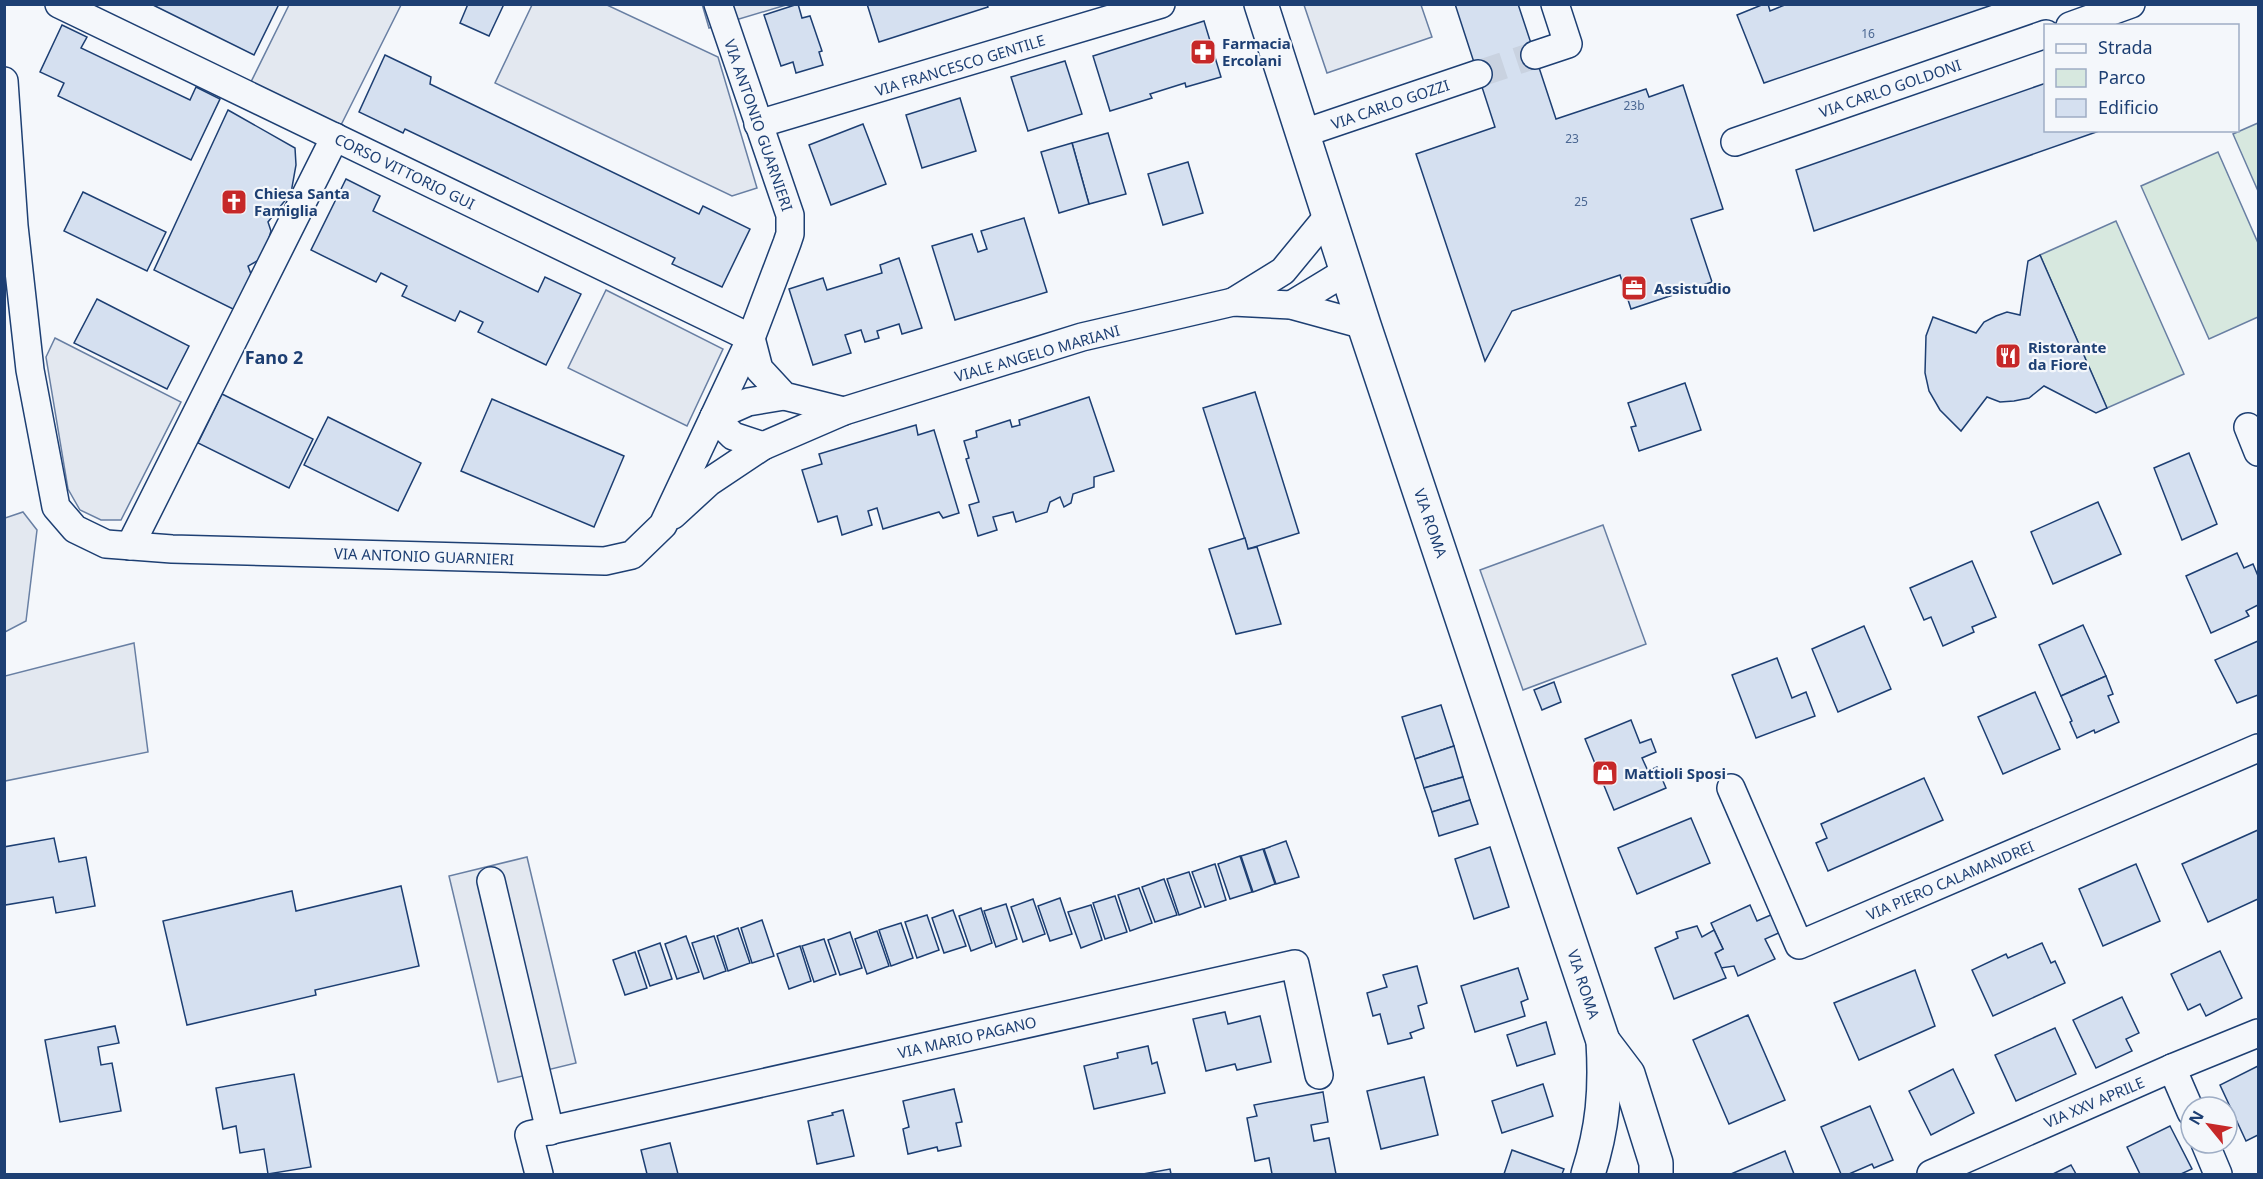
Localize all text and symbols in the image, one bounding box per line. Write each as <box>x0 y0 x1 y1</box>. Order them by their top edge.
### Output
legend <box>2044 24 2239 132</box>
house number: 16 <box>1861 25 1875 42</box>
street label: VIA FRANCESCO GENTILE <box>873 30 1047 100</box>
place label: Farmacia Ercolani <box>1222 33 1291 70</box>
text: Strada <box>2098 35 2153 59</box>
street label: VIA ANTONIO GUARNIERI <box>720 36 798 214</box>
pharmacy icon: Farmacia Ercolani <box>1188 37 1218 67</box>
street label: VIA CARLO GOLDONI <box>1816 54 1964 122</box>
text: Parco <box>2098 65 2146 89</box>
street label: VIA CARLO GOZZI <box>1328 74 1452 134</box>
text: Edificio <box>2098 95 2159 119</box>
house number: 23b <box>1623 97 1645 114</box>
street label: CORSO VITTORIO GUI <box>332 128 478 214</box>
house number: 23 <box>1565 130 1579 147</box>
place label: Chiesa Santa Famiglia <box>254 183 350 220</box>
church icon: Chiesa Santa Famiglia <box>219 187 249 217</box>
house number: 25 <box>1574 193 1588 210</box>
office icon: Assistudio <box>1619 273 1649 303</box>
place label: Assistudio <box>1654 278 1731 298</box>
street label: VIALE ANGELO MARIANI <box>952 320 1122 386</box>
place label: Ristorante da Fiore <box>2028 337 2106 374</box>
restaurant icon: Ristorante da Fiore <box>1993 341 2023 371</box>
district label: Fano 2 <box>245 345 303 369</box>
street label: VIA ROMA <box>1410 486 1452 561</box>
street label: VIA ANTONIO GUARNIERI <box>334 543 514 569</box>
shop icon: Mattioli Sposi <box>1590 758 1620 788</box>
place label: Mattioli Sposi <box>1624 763 1726 783</box>
street label: VIA PIERO CALAMANDREI <box>1863 836 2037 924</box>
street label: VIA ROMA <box>1563 947 1605 1022</box>
street label: VIA MARIO PAGANO <box>896 1011 1038 1063</box>
street label: VIA XXV APRILE <box>2041 1072 2147 1132</box>
north arrow <box>2179 1095 2239 1155</box>
text: N <box>2183 1106 2209 1129</box>

